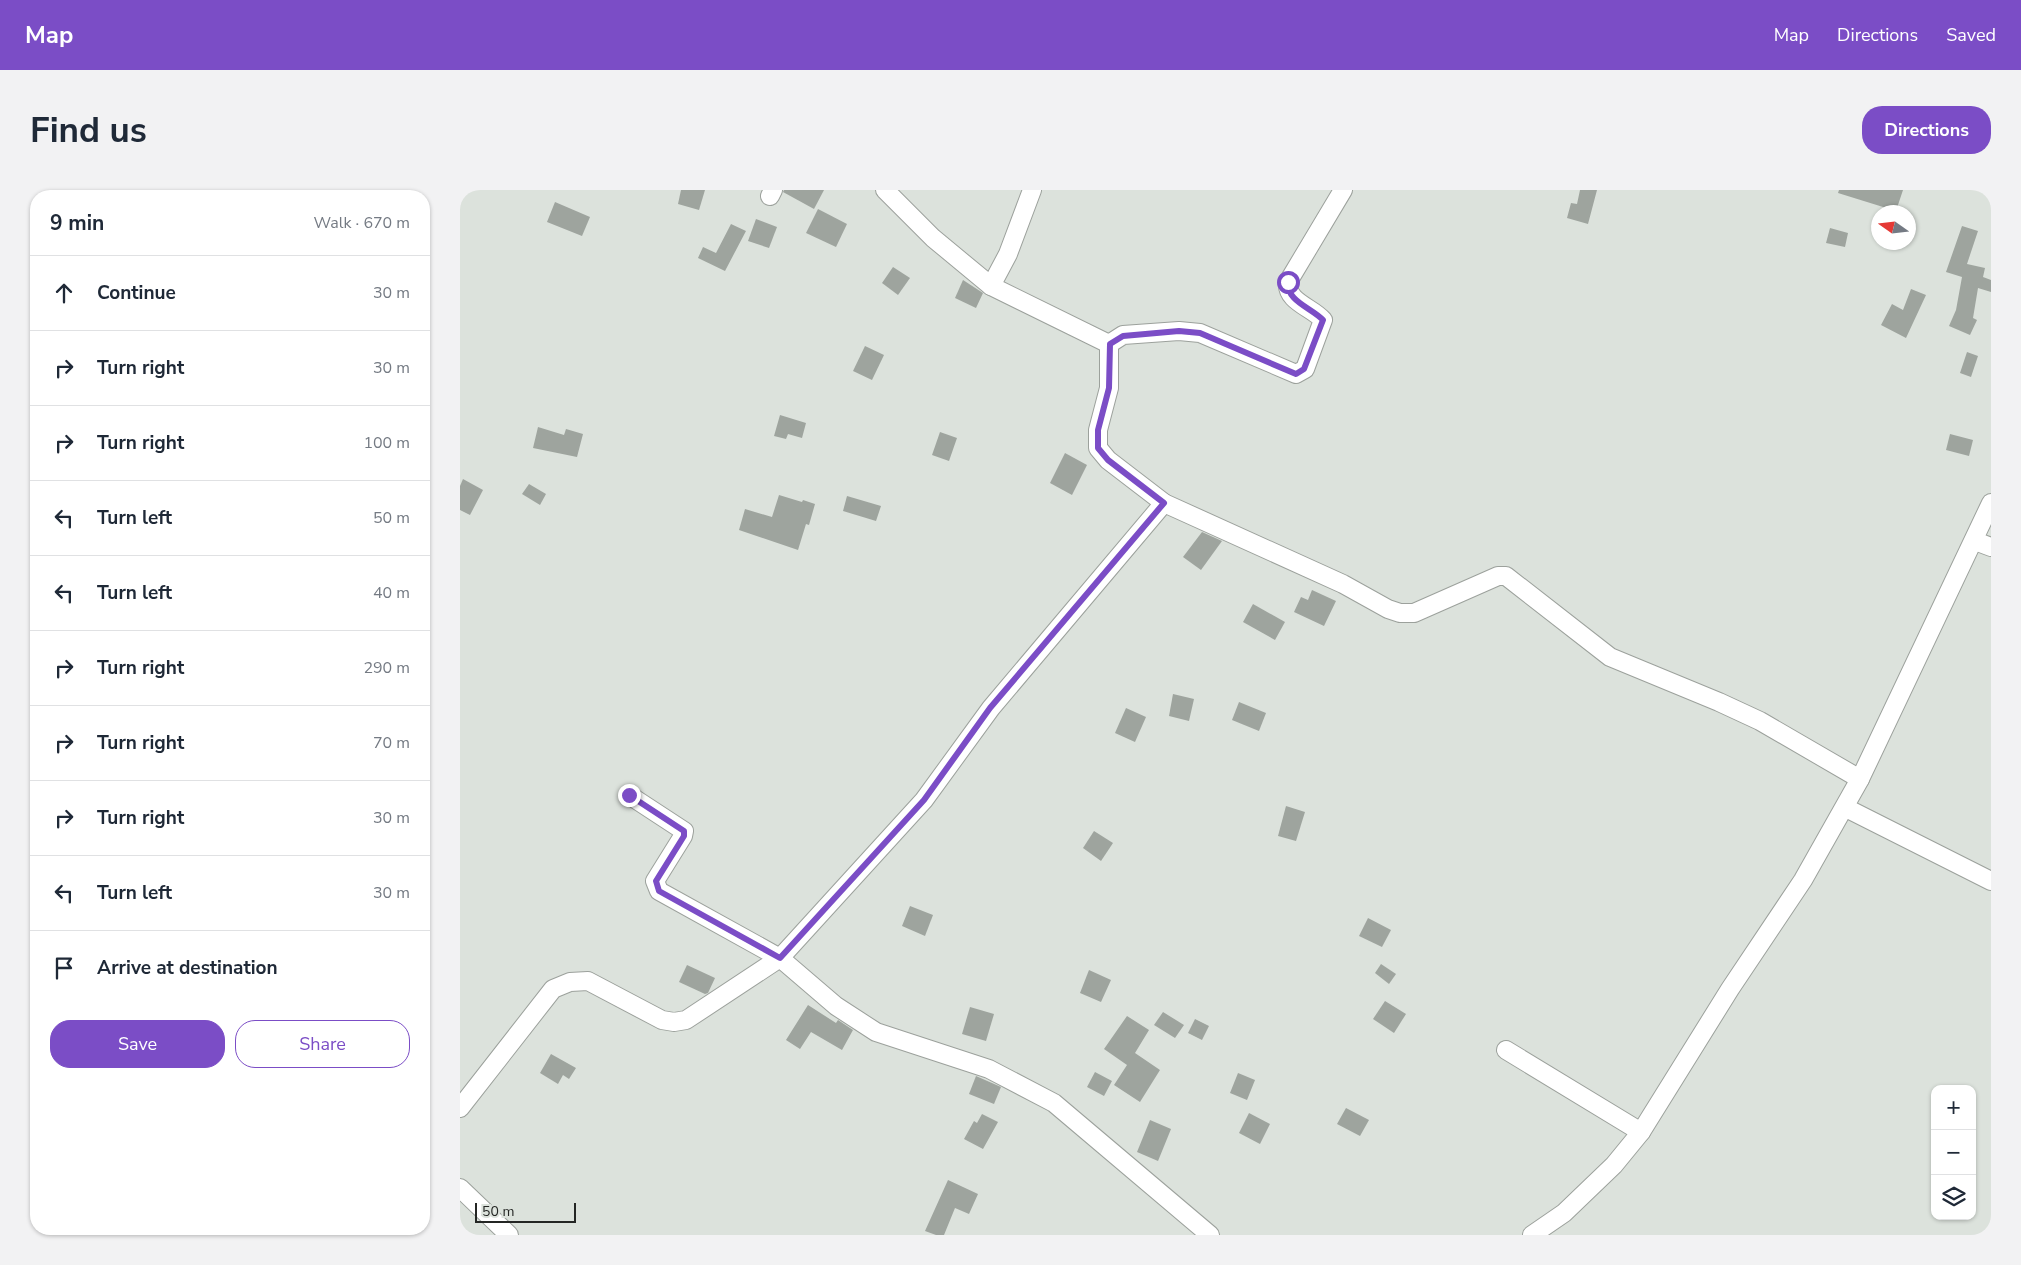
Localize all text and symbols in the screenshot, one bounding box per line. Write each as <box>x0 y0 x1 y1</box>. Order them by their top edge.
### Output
text: Map <box>25 19 73 51</box>
text: Map <box>1774 23 1809 47</box>
text: Directions <box>1837 23 1918 47</box>
text: Saved <box>1946 23 1996 47</box>
button: Directions <box>1862 106 1991 154</box>
text: Find us <box>30 107 147 154</box>
north arrow <box>1871 205 1916 250</box>
text: 9 min <box>50 209 104 237</box>
text: Walk · 670 m <box>314 212 410 234</box>
route start <box>1277 271 1300 294</box>
icon: ahead <box>50 279 78 307</box>
text: Continue <box>97 280 176 306</box>
text: 30 m <box>373 282 410 304</box>
icon: right <box>50 354 78 382</box>
text: Turn right <box>97 355 184 381</box>
text: 30 m <box>373 357 410 379</box>
icon: right <box>50 429 78 457</box>
text: Turn right <box>97 430 184 456</box>
text: 100 m <box>363 432 410 454</box>
icon: left <box>50 504 78 532</box>
text: Turn left <box>97 505 172 531</box>
text: 50 m <box>373 507 410 529</box>
icon: left <box>50 579 78 607</box>
text: Turn left <box>97 580 172 606</box>
text: 40 m <box>373 582 410 604</box>
icon: right <box>50 654 78 682</box>
text: Turn right <box>97 655 184 681</box>
text: 290 m <box>363 657 410 679</box>
icon: right <box>50 729 78 757</box>
text: Turn right <box>97 730 184 756</box>
text: 70 m <box>373 732 410 754</box>
route end <box>618 784 641 807</box>
icon: right <box>50 804 78 832</box>
text: Turn right <box>97 805 184 831</box>
text: 30 m <box>373 807 410 829</box>
icon: left <box>50 879 78 907</box>
text: Turn left <box>97 880 172 906</box>
text: 30 m <box>373 882 410 904</box>
icon: arrive <box>50 954 78 982</box>
text: Arrive at destination <box>97 955 278 981</box>
button: Save <box>50 1020 225 1068</box>
button: Share <box>235 1020 410 1068</box>
map controls <box>1931 1085 1976 1220</box>
button: + <box>1931 1085 1976 1130</box>
button: − <box>1931 1130 1976 1175</box>
button: layers <box>1931 1175 1976 1220</box>
scale bar <box>475 1200 576 1223</box>
text: 50 m <box>482 1202 514 1221</box>

